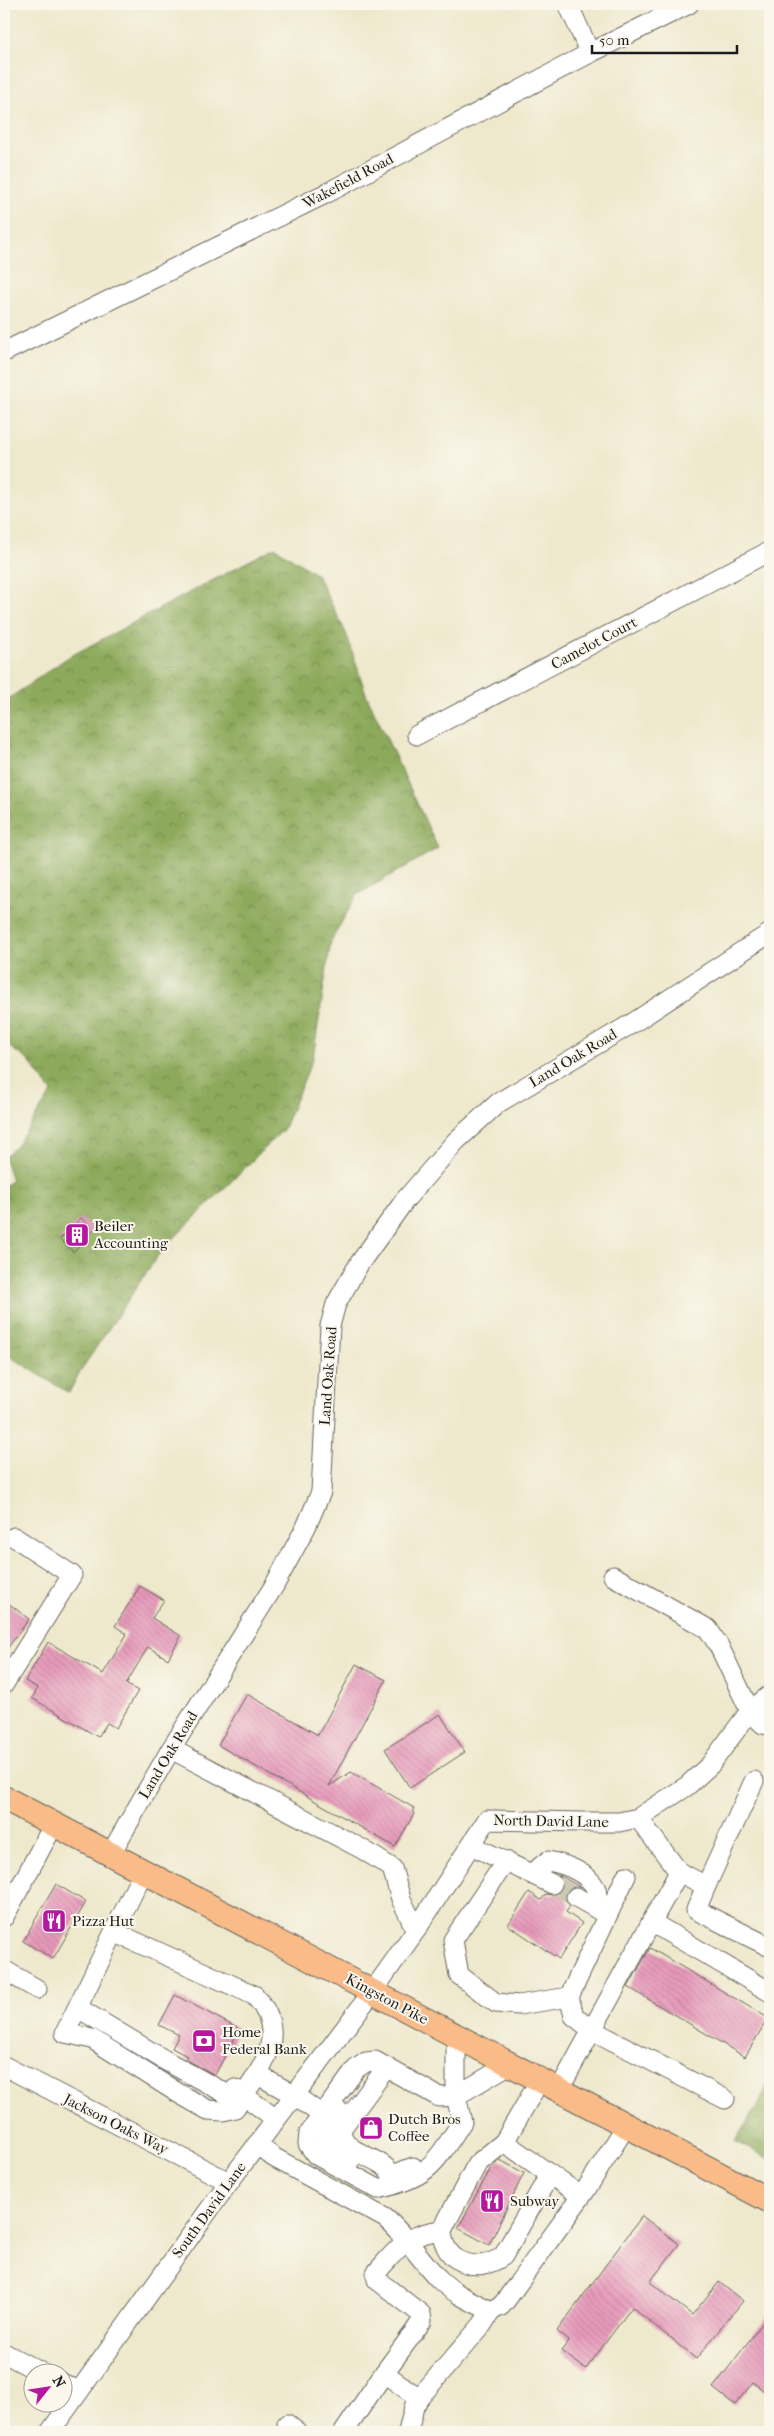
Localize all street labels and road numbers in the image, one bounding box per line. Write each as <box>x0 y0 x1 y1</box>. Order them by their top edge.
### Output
street label: Wakefield Road <box>299 149 397 213</box>
street label: Camelot Court <box>548 612 641 673</box>
street label: Land Oak Road <box>526 1024 621 1091</box>
street label: Land Oak Road <box>316 1325 340 1426</box>
street label: Land Oak Road <box>135 1707 202 1802</box>
street label: North David Lane <box>493 1811 609 1831</box>
street label: Kingston Pike <box>343 1970 432 2029</box>
street label: Jackson Oaks Way <box>60 2089 172 2159</box>
street label: South David Lane <box>168 2158 250 2261</box>

